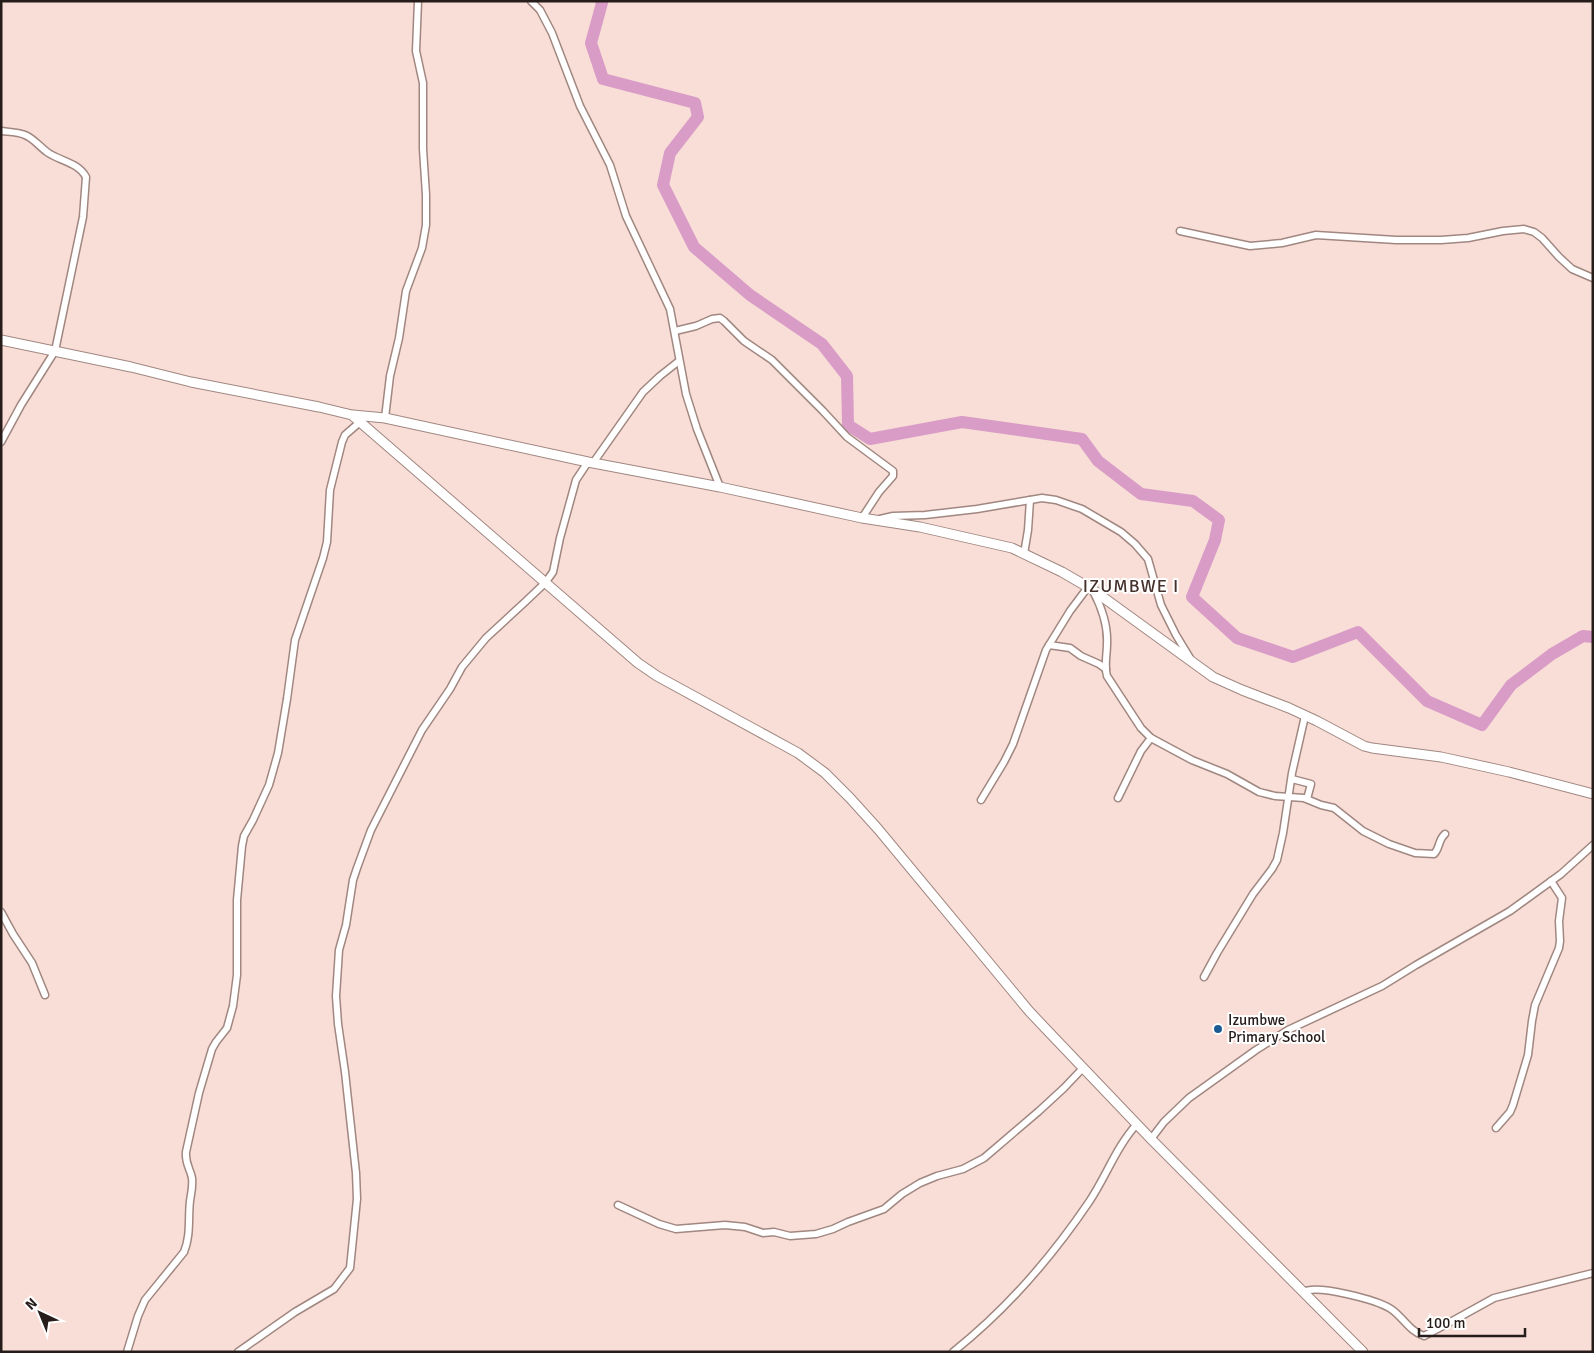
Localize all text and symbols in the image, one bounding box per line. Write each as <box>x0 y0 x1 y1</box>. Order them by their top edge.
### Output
district label: IZUMBWE I <box>1083 575 1179 597</box>
place label: Izumbwe Primary School <box>1228 1011 1325 1046</box>
marker: Izumbwe Primary School <box>1212 1023 1224 1035</box>
north arrow <box>15 1288 65 1338</box>
text: N <box>22 1295 41 1314</box>
scale bar <box>1419 1306 1525 1338</box>
text: 100 m <box>1426 1314 1466 1332</box>

